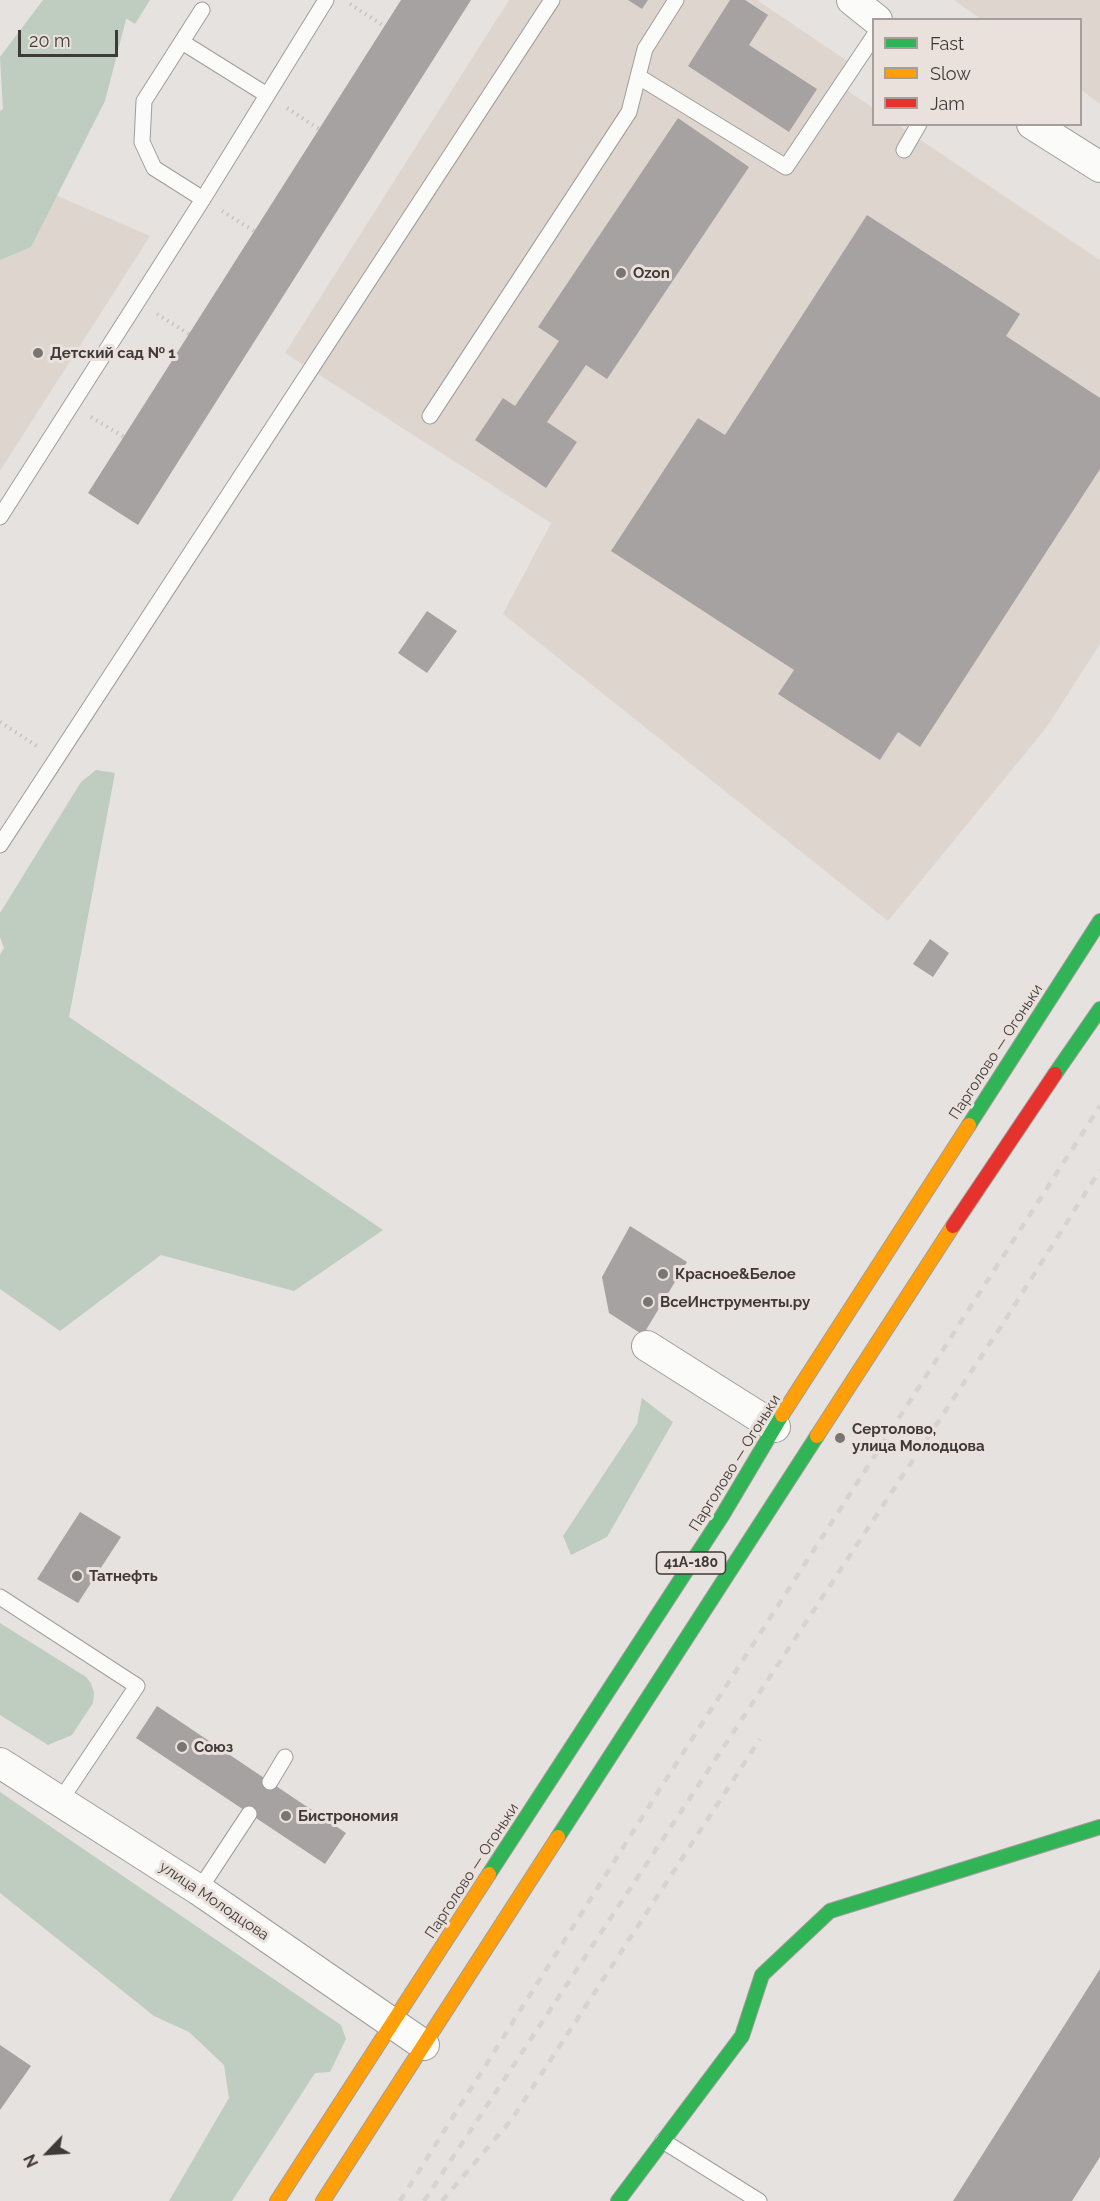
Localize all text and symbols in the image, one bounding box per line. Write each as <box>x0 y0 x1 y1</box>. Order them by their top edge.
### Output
scale bar <box>21 18 122 56</box>
legend <box>872 18 1082 126</box>
text: 20 m <box>29 30 71 51</box>
text: Fast <box>930 33 964 54</box>
text: Slow <box>930 63 971 84</box>
text: Jam <box>930 93 965 114</box>
place label: Ozon <box>633 264 670 282</box>
marker: Ozon <box>614 266 628 280</box>
place label: Детский сад № 1 <box>50 344 176 362</box>
marker: Детский сад № 1 <box>31 346 45 360</box>
street label: Парголово — Огоньки <box>946 981 1046 1123</box>
place label: Красное&Белое <box>675 1265 796 1283</box>
marker: Красное&Белое <box>656 1267 670 1281</box>
place label: ВсеИнструменты.ру <box>660 1293 810 1311</box>
marker: ВсеИнструменты.ру <box>641 1295 655 1309</box>
street label: Парголово — Огоньки <box>686 1391 784 1535</box>
place label: Сертолово, улица Молодцова <box>852 1420 985 1455</box>
marker: Сертолово, улица Молодцова <box>833 1431 847 1445</box>
road number: 41А-180 <box>656 1552 726 1574</box>
place label: Татнефть <box>89 1567 158 1585</box>
marker: Татнефть <box>70 1569 84 1583</box>
place label: Союз <box>194 1738 233 1756</box>
marker: Союз <box>175 1740 189 1754</box>
street label: Парголово — Огоньки <box>422 1800 522 1942</box>
place label: Бистрономия <box>298 1807 398 1825</box>
marker: Бистрономия <box>279 1809 293 1823</box>
street label: улица Молодцова <box>156 1858 272 1944</box>
north arrow <box>18 2123 78 2183</box>
text: N <box>20 2151 42 2170</box>

